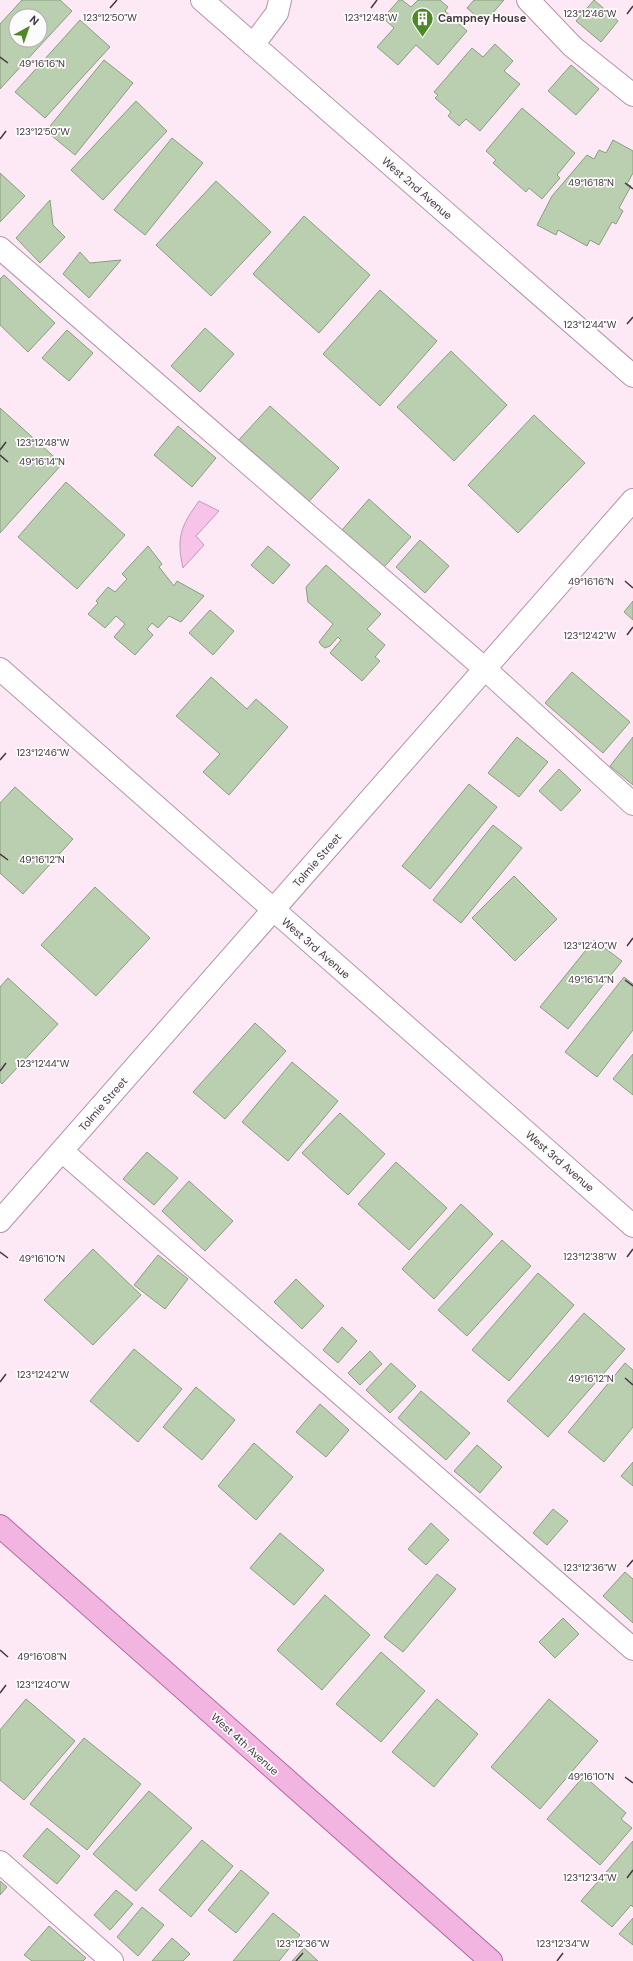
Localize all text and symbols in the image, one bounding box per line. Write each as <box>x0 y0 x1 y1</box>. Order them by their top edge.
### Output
building icon: Campney House <box>410 5 436 38</box>
text: 123°12'46"W <box>563 7 617 20</box>
north arrow <box>8 8 48 48</box>
text: 123°12'50"W <box>83 11 137 24</box>
text: 123°12'48"W <box>345 11 398 24</box>
place label: Campney House <box>438 11 527 25</box>
text: N <box>27 12 42 28</box>
text: 49°16'16"N <box>19 57 65 70</box>
text: 123°12'50"W <box>16 125 70 138</box>
street label: West 2nd Avenue <box>379 154 455 222</box>
text: 49°16'18"N <box>568 176 614 189</box>
text: 123°12'44"W <box>564 318 617 331</box>
text: 123°12'48"W <box>17 436 70 449</box>
text: 49°16'14"N <box>19 455 65 468</box>
text: 49°16'16"N <box>568 575 614 588</box>
text: 123°12'42"W <box>564 629 617 642</box>
text: 123°12'46"W <box>16 746 70 759</box>
street label: Tolmie Street <box>290 830 344 890</box>
text: 49°16'12"N <box>19 853 65 866</box>
street label: West 3rd Avenue <box>279 914 353 982</box>
text: 123°12'40"W <box>563 939 617 952</box>
text: 49°16'14"N <box>568 973 614 986</box>
text: 123°12'44"W <box>17 1057 70 1070</box>
street label: Tolmie Street <box>76 1074 130 1134</box>
street label: West 3rd Avenue <box>523 1127 597 1195</box>
text: 123°12'38"W <box>563 1250 617 1263</box>
text: 49°16'10"N <box>19 1252 65 1265</box>
text: 123°12'42"W <box>17 1368 70 1381</box>
text: 49°16'12"N <box>568 1372 614 1385</box>
text: 123°12'36"W <box>563 1561 617 1574</box>
text: 49°16'08"N <box>17 1650 67 1663</box>
text: 123°12'40"W <box>16 1678 70 1691</box>
street label: West 4th Avenue <box>208 1710 282 1778</box>
text: 49°16'10"N <box>568 1770 614 1783</box>
text: 123°12'34"W <box>563 1871 617 1884</box>
text: 123°12'36"W <box>276 1937 330 1950</box>
text: 123°12'34"W <box>536 1937 590 1950</box>

